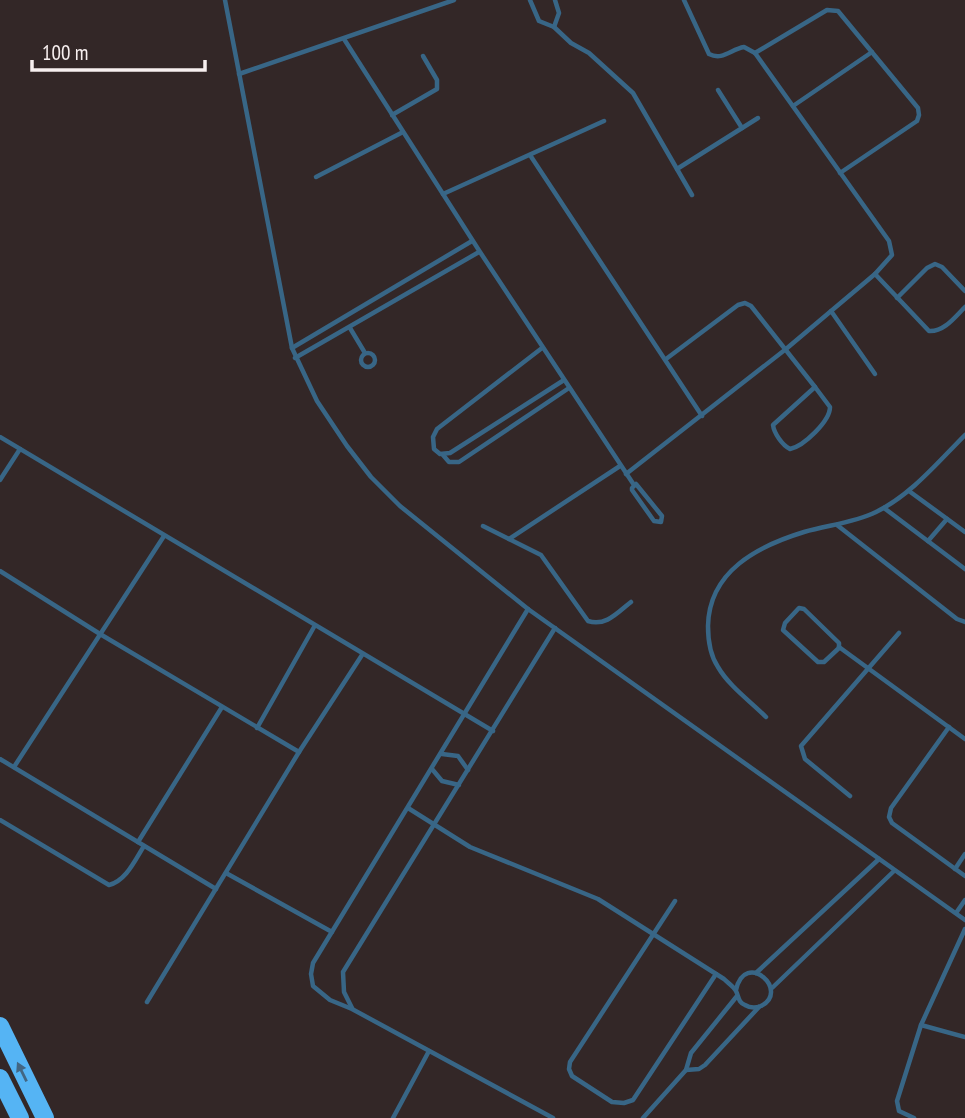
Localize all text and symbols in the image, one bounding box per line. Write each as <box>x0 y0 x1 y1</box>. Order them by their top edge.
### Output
scale bar <box>32 28 205 72</box>
text: 100 m <box>42 39 88 66</box>
one-way arrow <box>17 1062 28 1082</box>

